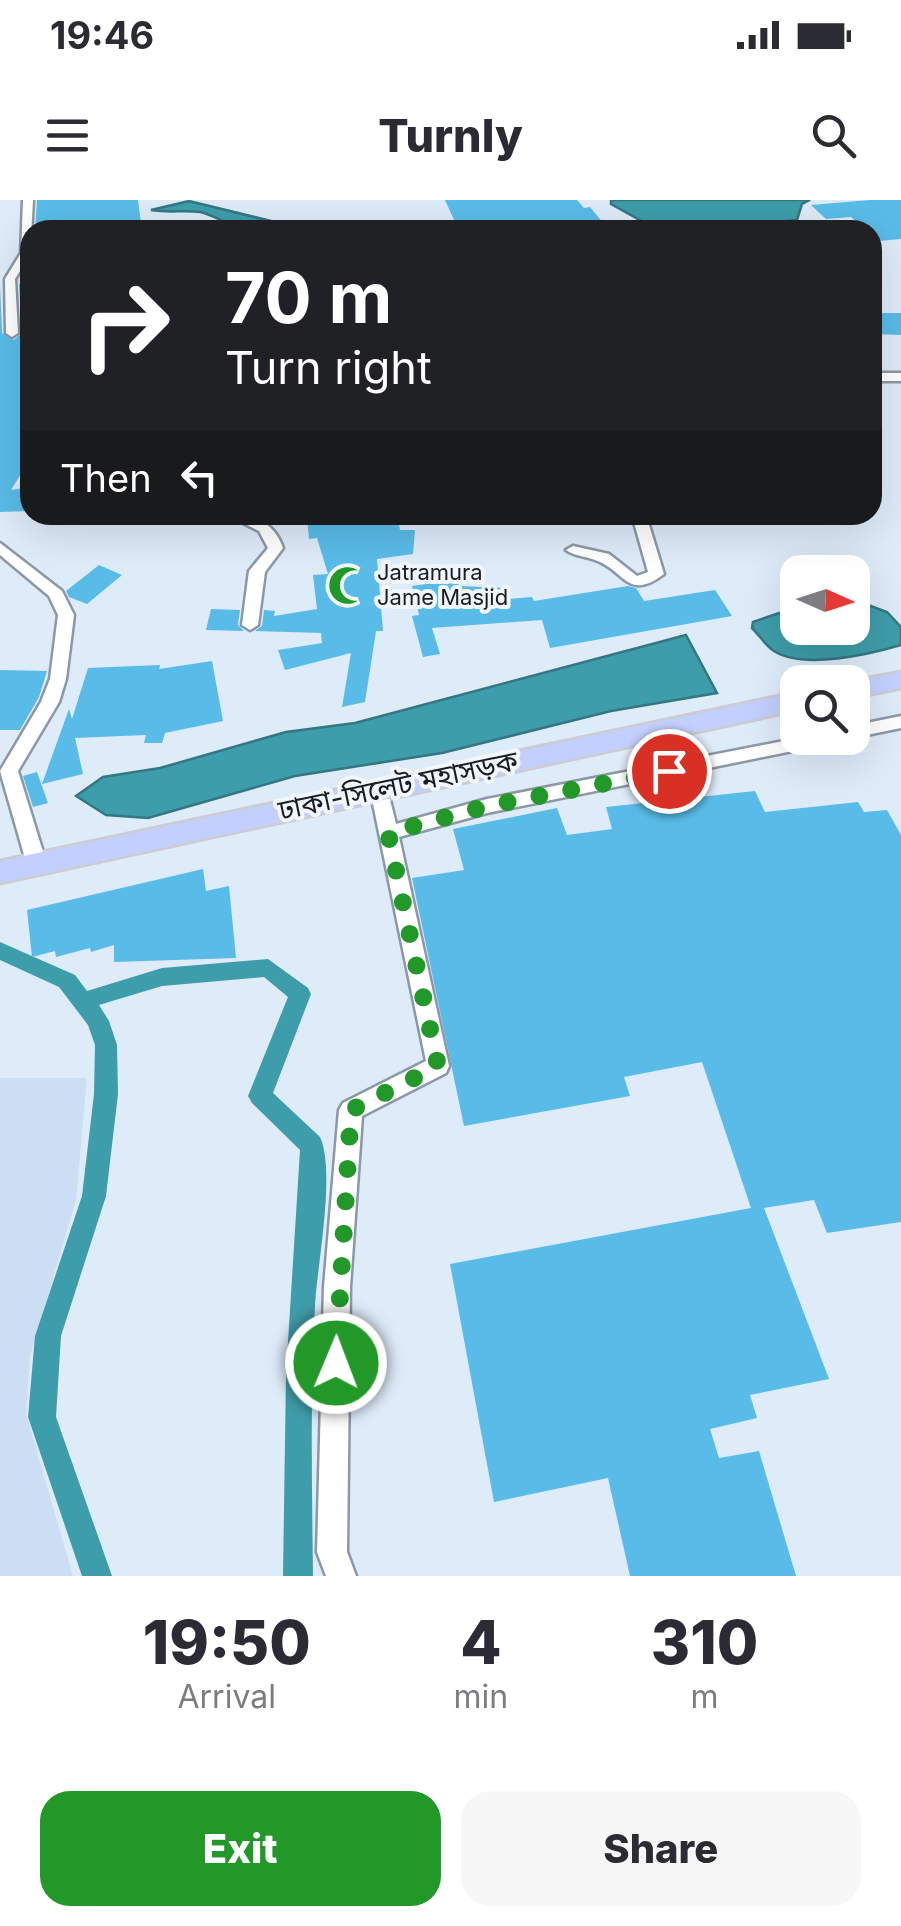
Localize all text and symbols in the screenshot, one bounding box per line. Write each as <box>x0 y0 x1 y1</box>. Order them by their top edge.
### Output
text: 19:46 <box>50 12 154 58</box>
icon: menu <box>40 108 95 163</box>
text: Turnly <box>378 108 523 163</box>
icon: search <box>806 108 861 163</box>
text: 70 m <box>225 255 392 340</box>
icon: right <box>60 260 190 390</box>
text: Turn right <box>225 340 432 395</box>
icon: left <box>172 450 227 505</box>
text: Then <box>60 455 152 501</box>
north arrow <box>780 555 870 645</box>
map controls <box>780 555 870 755</box>
place label: Jatramura Jame Masjid <box>377 559 508 610</box>
mosque icon: Jatramura Jame Masjid <box>326 564 368 606</box>
button: search <box>780 665 870 755</box>
pin <box>627 729 712 814</box>
street label: ঢাকা-সিলেট মহাসড়ক <box>274 743 521 827</box>
icon: arrive <box>642 744 697 799</box>
position arrow <box>284 1311 388 1415</box>
text: 19:50 <box>143 1606 311 1678</box>
text: 4 <box>460 1606 501 1678</box>
text: 310 <box>651 1606 758 1678</box>
text: Arrival <box>177 1677 276 1716</box>
text: min <box>453 1677 508 1716</box>
text: m <box>691 1677 719 1716</box>
button: Exit <box>40 1791 441 1906</box>
button: Share <box>461 1791 861 1906</box>

